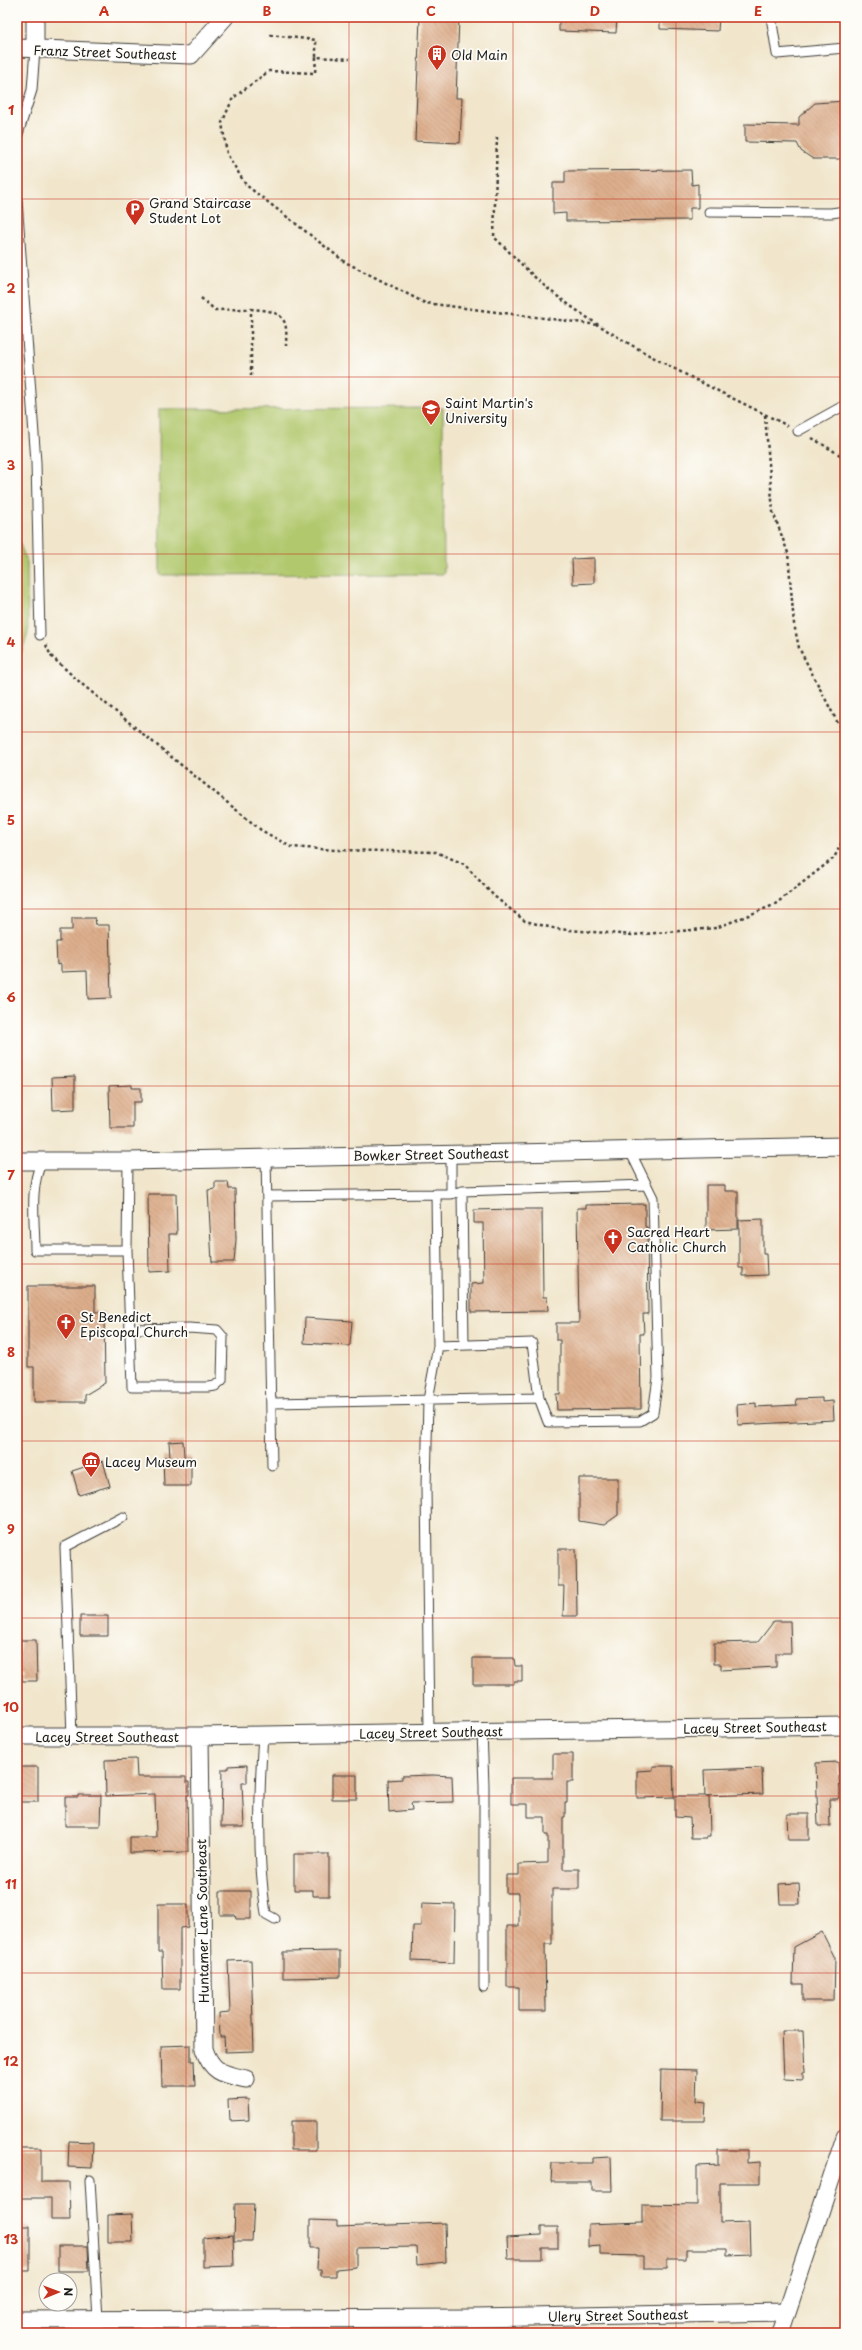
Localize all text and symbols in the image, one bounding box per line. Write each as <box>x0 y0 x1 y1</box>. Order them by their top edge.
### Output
text: A <box>99 1 109 20</box>
text: B <box>263 1 272 20</box>
text: C <box>426 1 436 20</box>
text: D <box>590 1 600 20</box>
text: E <box>754 1 762 20</box>
street label: Franz Street Southeast <box>33 40 177 64</box>
building icon: Old Main <box>426 43 448 71</box>
place label: Old Main <box>451 45 508 64</box>
text: 1 <box>8 100 14 119</box>
place label: Grand Staircase Student Lot <box>149 193 251 227</box>
parking icon: Grand Staircase Student Lot <box>124 198 146 226</box>
text: 2 <box>6 278 16 297</box>
place label: Saint Martin's University <box>445 393 533 427</box>
school or university icon: Saint Martin's University <box>420 398 442 426</box>
text: 3 <box>7 455 16 474</box>
text: 4 <box>7 632 16 651</box>
text: 5 <box>7 810 15 829</box>
text: 6 <box>6 987 16 1006</box>
street label: Bowker Street Southeast <box>353 1143 509 1165</box>
text: 7 <box>7 1165 15 1184</box>
place label: Sacred Heart Catholic Church <box>627 1222 727 1256</box>
church icon: Sacred Heart Catholic Church <box>602 1227 624 1255</box>
place label: St Benedict Episcopal Church <box>80 1307 188 1341</box>
church icon: St Benedict Episcopal Church <box>55 1312 77 1340</box>
text: 8 <box>7 1342 15 1361</box>
museum icon: Lacey Museum <box>80 1450 102 1478</box>
place label: Lacey Museum <box>105 1452 197 1471</box>
text: 9 <box>7 1519 15 1538</box>
text: 10 <box>3 1697 19 1716</box>
street label: Lacey Street Southeast <box>683 1716 827 1738</box>
street label: Lacey Street Southeast <box>359 1721 503 1743</box>
street label: Lacey Street Southeast <box>35 1727 179 1746</box>
street label: Huntamer Lane Southeast <box>191 1839 213 2003</box>
text: 11 <box>5 1874 17 1893</box>
text: 12 <box>3 2051 19 2070</box>
text: 13 <box>4 2229 19 2248</box>
north arrow <box>38 2272 78 2312</box>
text: N <box>60 2287 77 2297</box>
street label: Ulery Street Southeast <box>547 2304 689 2326</box>

